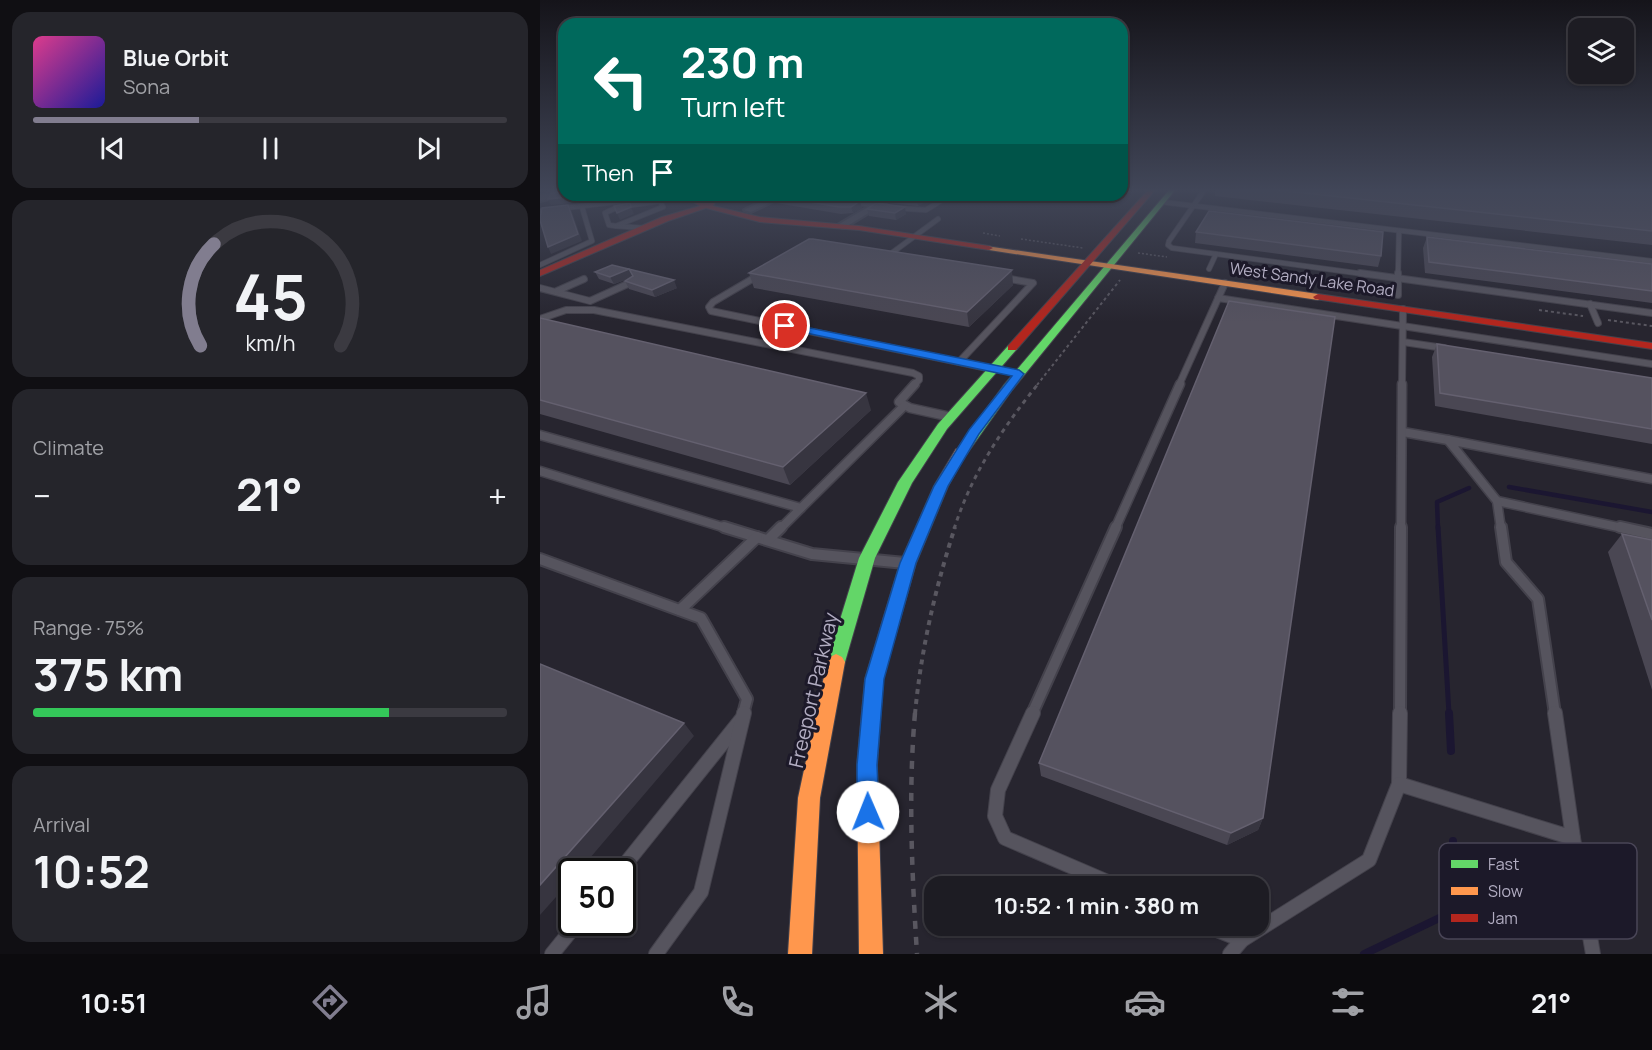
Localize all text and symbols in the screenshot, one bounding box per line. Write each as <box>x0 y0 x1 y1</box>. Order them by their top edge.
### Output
map controls <box>1568 18 1634 84</box>
button: layers <box>1568 18 1634 84</box>
text: 230 m <box>681 33 804 91</box>
icon: left <box>582 42 660 120</box>
text: Blue Orbit <box>123 43 229 73</box>
text: Sona <box>123 73 170 100</box>
text: Turn left <box>681 88 785 125</box>
icon: previous <box>96 132 129 165</box>
icon: pause <box>254 132 287 165</box>
icon: next <box>412 132 445 165</box>
icon: arrive <box>646 156 679 189</box>
text: Then <box>582 158 634 188</box>
text: 45 <box>233 253 307 339</box>
street label: West Sandy Lake Road <box>1228 257 1396 301</box>
pin <box>759 300 810 351</box>
icon: arrive <box>768 309 801 342</box>
text: km/h <box>245 328 295 357</box>
text: Climate <box>33 434 104 461</box>
text: 21° <box>236 463 303 525</box>
text: − <box>33 473 51 518</box>
text: + <box>488 473 507 518</box>
street label: Freeport Parkway <box>782 609 844 770</box>
text: Range · 75% <box>33 614 144 641</box>
text: 375 km <box>33 643 183 705</box>
position arrow <box>836 780 900 844</box>
text: Arrival <box>33 811 90 838</box>
text: 10:52 <box>33 840 150 902</box>
legend <box>1439 843 1637 939</box>
text: Fast <box>1488 853 1519 875</box>
speed limit sign: 50 <box>558 858 636 936</box>
text: Slow <box>1488 880 1523 902</box>
text: 10:52 · 1 min · 380 m <box>994 891 1199 921</box>
text: Jam <box>1488 907 1518 929</box>
icon: directions <box>309 981 351 1023</box>
icon: music <box>513 981 555 1023</box>
icon: phone <box>716 981 758 1023</box>
icon: climate <box>920 981 962 1023</box>
icon: car <box>1124 981 1166 1023</box>
icon: filters <box>1327 981 1369 1023</box>
text: 10:51 <box>81 984 147 1021</box>
text: 21° <box>1531 984 1571 1021</box>

